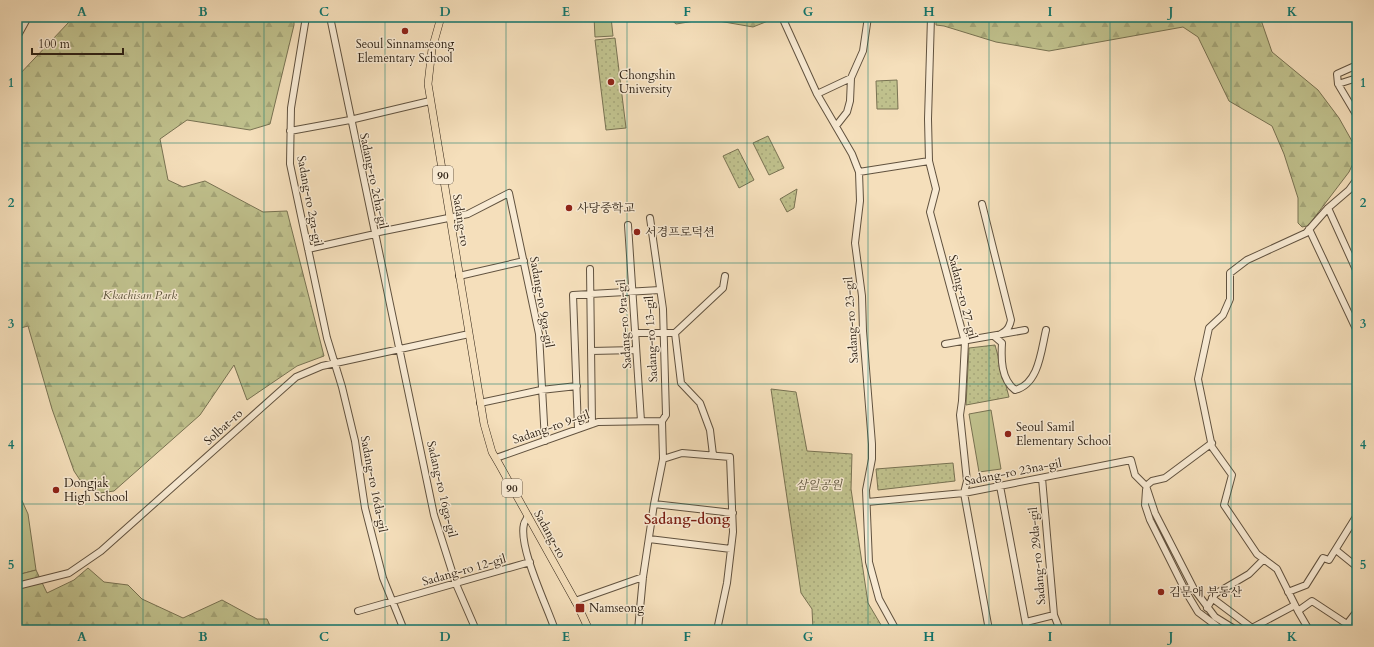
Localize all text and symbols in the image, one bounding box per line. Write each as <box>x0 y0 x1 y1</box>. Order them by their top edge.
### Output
text: A <box>77 3 87 21</box>
text: B <box>198 3 208 21</box>
text: C <box>319 3 329 21</box>
text: D <box>439 3 451 21</box>
text: E <box>562 3 570 21</box>
text: F <box>683 3 691 21</box>
text: G <box>803 3 814 21</box>
text: H <box>923 3 935 21</box>
text: I <box>1047 3 1053 21</box>
text: J <box>1167 3 1174 21</box>
text: K <box>1287 3 1298 21</box>
marker: Seoul Sinnamseong Elementary School <box>400 26 410 36</box>
scale bar <box>32 30 123 56</box>
text: 100 m <box>38 36 71 52</box>
place label: Seoul Sinnamseong Elementary School <box>356 36 455 66</box>
place label: Chongshin University <box>619 67 676 97</box>
text: 1 <box>8 74 14 92</box>
text: 1 <box>1360 74 1366 92</box>
marker: Chongshin University <box>606 77 616 87</box>
street label: Sadang-ro 2cha-gil <box>356 132 392 230</box>
street label: Sadang-ro 2ga-gil <box>293 154 327 248</box>
road number: 90 <box>433 166 453 184</box>
street label: Sadang-ro <box>449 193 473 248</box>
text: 2 <box>8 194 15 212</box>
text: 2 <box>1360 194 1367 212</box>
place label: 사당중학교 <box>577 200 635 216</box>
marker: 사당중학교 <box>564 203 574 213</box>
place label: 서경프로덕션 <box>645 224 715 240</box>
marker: 서경프로덕션 <box>632 227 642 237</box>
street label: Sadang-ro 27-gil <box>945 253 981 341</box>
street label: Sadang-ro 9ga-gil <box>526 255 558 349</box>
street label: Sadang-ro 23-gil <box>840 276 862 364</box>
street label: Sadang-ro 9ra-gil <box>613 279 635 369</box>
park label: Kkachisan Park <box>103 287 177 303</box>
street label: Sadang-ro 13-gil <box>641 295 661 383</box>
text: 3 <box>8 315 15 333</box>
text: 3 <box>1360 315 1367 333</box>
street label: Solbat-ro <box>200 405 246 449</box>
street label: Sadang-ro 9-gil <box>510 406 592 448</box>
place label: Seoul Samil Elementary School <box>1016 419 1111 449</box>
marker: Seoul Samil Elementary School <box>1003 429 1013 439</box>
street label: Sadang-ro 16da-gil <box>357 434 391 534</box>
text: 4 <box>8 436 15 454</box>
text: 4 <box>1360 436 1367 454</box>
street label: Sadang-ro 16ga-gil <box>423 439 461 539</box>
street label: Sadang-ro 23na-gil <box>963 455 1063 489</box>
place label: Dongjak High School <box>64 475 128 505</box>
park label: 삼일공원 <box>796 477 844 493</box>
road number: 90 <box>502 479 522 497</box>
marker: Dongjak High School <box>51 485 61 495</box>
street label: Sadang-ro 29da-gil <box>1025 506 1049 606</box>
street label: Sadang-ro <box>530 507 570 561</box>
district label: Sadang-dong <box>644 510 731 529</box>
street label: Sadang-ro 12-gil <box>420 550 508 590</box>
text: 5 <box>8 556 14 574</box>
text: 5 <box>1360 556 1366 574</box>
place label: 김문애 부동산 <box>1169 584 1242 600</box>
marker: 김문애 부동산 <box>1156 587 1166 597</box>
place label: Namseong <box>589 600 644 616</box>
marker: Namseong <box>574 602 586 614</box>
text: A <box>77 628 87 646</box>
text: B <box>198 628 208 646</box>
text: C <box>319 628 329 646</box>
text: D <box>439 628 451 646</box>
text: E <box>562 628 570 646</box>
text: F <box>683 628 691 646</box>
text: G <box>803 628 814 646</box>
text: H <box>923 628 935 646</box>
text: I <box>1047 628 1053 646</box>
text: J <box>1167 628 1174 646</box>
text: K <box>1287 628 1298 646</box>

